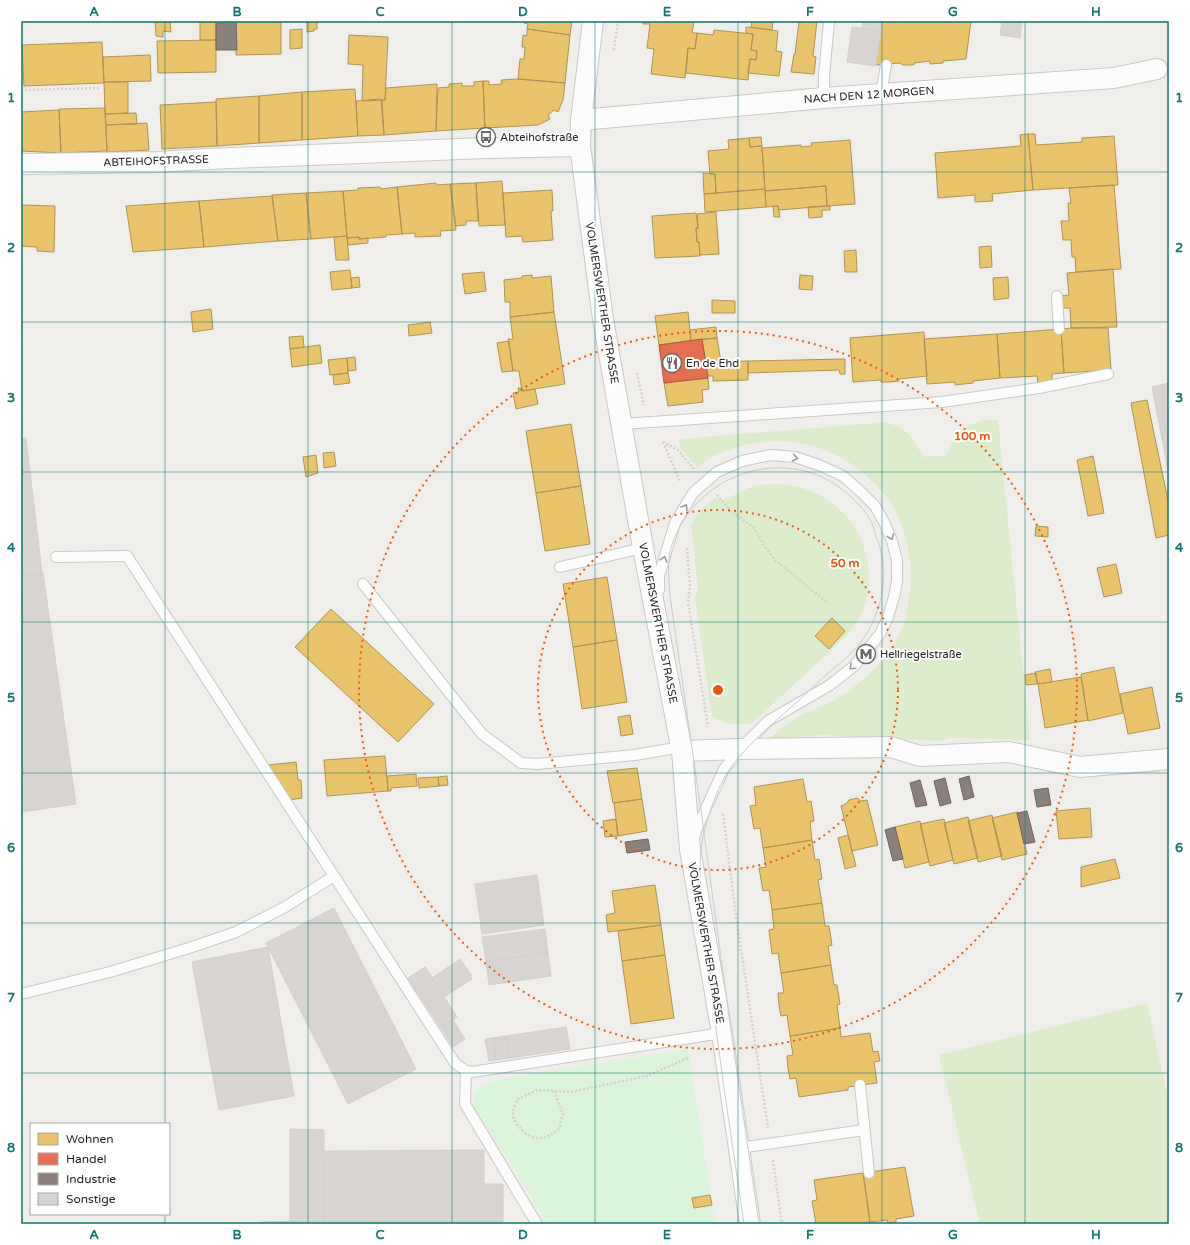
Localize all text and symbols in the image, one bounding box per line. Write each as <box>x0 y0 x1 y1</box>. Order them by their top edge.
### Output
text: A <box>89 4 99 20</box>
text: B <box>232 4 242 20</box>
text: C <box>375 4 385 20</box>
text: D <box>518 4 528 20</box>
text: E <box>663 4 671 20</box>
text: F <box>806 4 814 20</box>
text: G <box>948 4 958 20</box>
text: H <box>1091 4 1101 20</box>
street label: NACH DEN 12 MORGEN <box>803 84 935 106</box>
text: 1 <box>7 90 15 106</box>
text: 1 <box>1175 90 1183 106</box>
bus stop icon: Abteihofstraße <box>475 126 497 148</box>
place label: Abteihofstraße <box>500 131 578 144</box>
street label: ABTEIHOFSTRASSE <box>103 153 209 169</box>
street label: VOLMERSWERTHER STRASSE <box>583 221 621 385</box>
text: 2 <box>7 240 15 256</box>
text: 2 <box>1175 240 1183 256</box>
restaurant icon: En de Ehd <box>661 352 683 374</box>
place label: En de Ehd <box>686 357 739 370</box>
text: 3 <box>7 390 15 406</box>
text: 3 <box>1175 390 1183 406</box>
text: 100 m <box>954 429 990 443</box>
one-way arrow <box>792 454 798 462</box>
one-way arrow <box>680 504 687 511</box>
one-way arrow <box>886 534 894 541</box>
text: 4 <box>7 540 16 556</box>
text: 4 <box>1175 540 1184 556</box>
street label: VOLMERSWERTHER STRASSE <box>636 542 680 704</box>
one-way arrow <box>659 556 668 563</box>
text: 50 m <box>830 556 860 570</box>
metro station icon: Hellriegelstraße <box>855 643 877 665</box>
place label: Hellriegelstraße <box>880 648 962 661</box>
one-way arrow <box>849 662 857 670</box>
centre of rings <box>711 683 725 697</box>
text: 5 <box>7 690 15 706</box>
text: 5 <box>1175 690 1183 706</box>
text: 6 <box>7 840 15 856</box>
text: 6 <box>1175 840 1183 856</box>
street label: VOLMERSWERTHER STRASSE <box>685 861 727 1025</box>
text: 7 <box>7 990 15 1006</box>
text: 7 <box>1175 990 1183 1006</box>
legend <box>30 1123 170 1215</box>
text: Wohnen <box>66 1132 114 1146</box>
text: 8 <box>7 1140 15 1156</box>
text: 8 <box>1175 1140 1183 1156</box>
text: Handel <box>66 1152 106 1166</box>
text: Industrie <box>66 1172 116 1186</box>
text: Sonstige <box>66 1192 116 1206</box>
text: A <box>89 1227 99 1243</box>
text: B <box>232 1227 242 1243</box>
text: C <box>375 1227 385 1243</box>
text: D <box>518 1227 528 1243</box>
text: E <box>663 1227 671 1243</box>
text: F <box>806 1227 814 1243</box>
text: G <box>948 1227 958 1243</box>
text: H <box>1091 1227 1101 1243</box>

